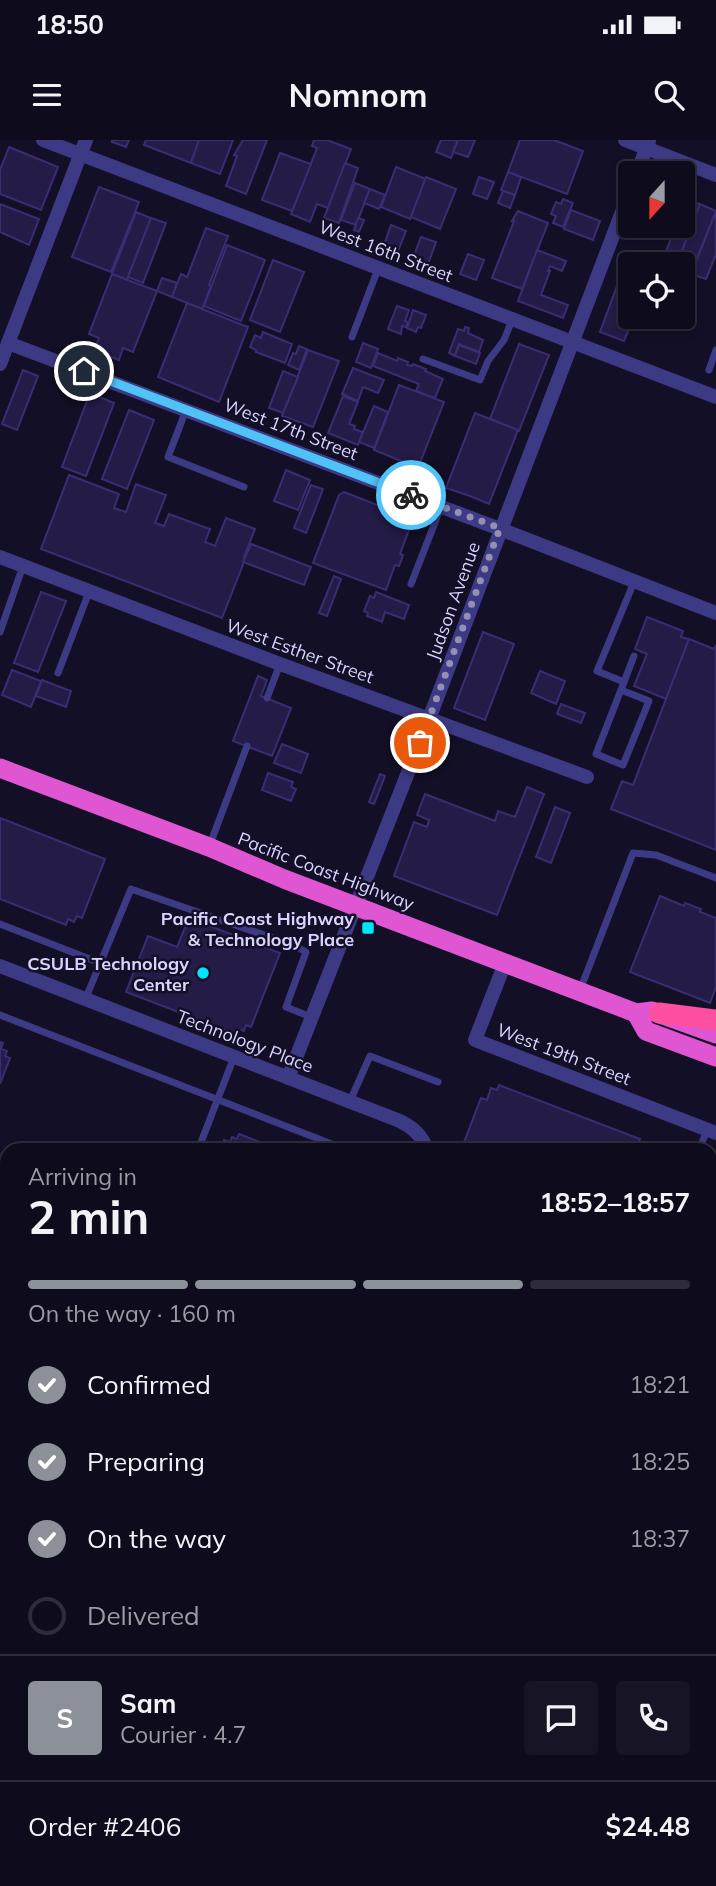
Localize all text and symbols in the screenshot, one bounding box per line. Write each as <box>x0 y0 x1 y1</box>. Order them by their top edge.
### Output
text: 18:50 <box>35 8 104 41</box>
text: Nomnom <box>289 75 427 115</box>
icon: menu <box>28 76 66 114</box>
icon: search <box>650 76 688 114</box>
north arrow <box>618 161 695 238</box>
map controls <box>618 161 695 329</box>
street label: West 16th Street <box>316 215 456 287</box>
button: locate <box>618 252 695 329</box>
pin <box>54 341 114 401</box>
icon: home <box>65 352 103 390</box>
street label: West 17th Street <box>221 393 361 465</box>
courier <box>376 460 446 530</box>
icon: bike <box>392 476 430 514</box>
street label: Judson Avenue <box>421 539 485 663</box>
street label: West Esther Street <box>223 614 377 688</box>
pin <box>390 713 450 773</box>
icon: bag <box>401 724 439 762</box>
street label: Pacific Coast Highway <box>235 827 418 915</box>
place label: Pacific Coast Highway & Technology Place <box>161 907 354 951</box>
marker: Pacific Coast Highway & Technology Place <box>360 920 376 936</box>
place label: CSULB Technology Center <box>27 952 190 996</box>
marker: CSULB Technology Center <box>195 965 211 981</box>
street label: Technology Place <box>173 1004 317 1078</box>
street label: West 19th Street <box>494 1018 634 1090</box>
text: Arriving in <box>28 1162 137 1191</box>
text: 18:52–18:57 <box>539 1186 690 1219</box>
text: 2 min <box>28 1188 149 1246</box>
text: On the way · 160 m <box>28 1299 236 1328</box>
icon: check <box>28 1366 66 1404</box>
text: Confirmed <box>87 1368 211 1401</box>
text: 18:21 <box>630 1370 690 1399</box>
icon: check <box>28 1443 66 1481</box>
text: Preparing <box>87 1445 205 1478</box>
text: 18:25 <box>630 1447 690 1476</box>
icon: check <box>28 1520 66 1558</box>
text: On the way <box>87 1522 226 1555</box>
text: 18:37 <box>630 1524 690 1553</box>
text: Delivered <box>87 1599 200 1632</box>
button: chat <box>524 1681 598 1755</box>
button: phone <box>616 1681 690 1755</box>
text: Sam <box>120 1687 176 1720</box>
text: S <box>57 1702 73 1735</box>
text: Courier · 4.7 <box>120 1720 246 1749</box>
text: Order #2406 <box>28 1810 181 1843</box>
text: $24.48 <box>606 1810 690 1843</box>

